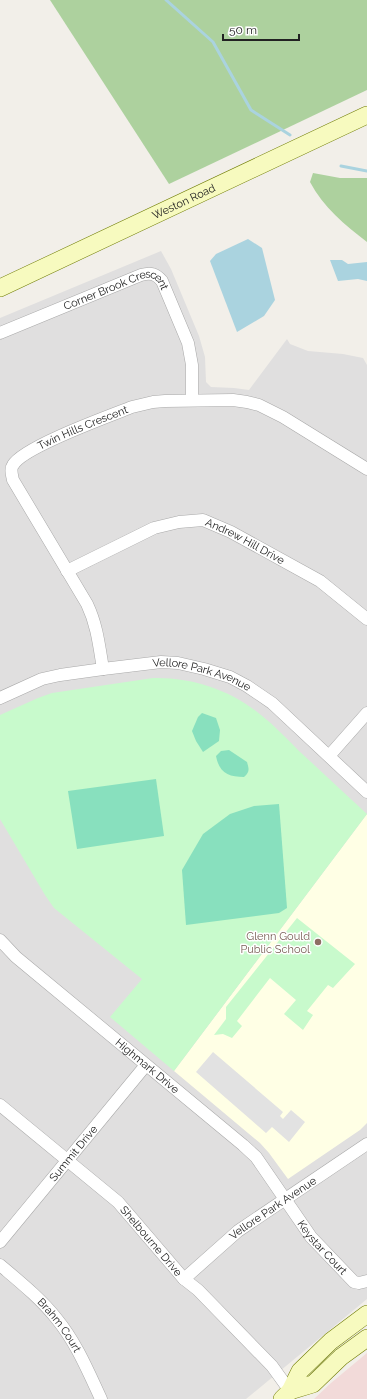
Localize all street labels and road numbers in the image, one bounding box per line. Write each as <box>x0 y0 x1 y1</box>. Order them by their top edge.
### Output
street label: Weston Road <box>150 181 217 222</box>
street label: Corner Brook Crescent <box>62 267 172 313</box>
street label: Twin Hills Crescent <box>35 403 130 452</box>
street label: Andrew Hill Drive <box>204 515 288 567</box>
street label: Vellore Park Avenue <box>152 655 254 694</box>
street label: Highmark Drive <box>113 1036 182 1096</box>
street label: Summit Drive <box>46 1122 100 1184</box>
street label: Vellore Park Avenue <box>227 1173 319 1242</box>
street label: Shelbourne Drive <box>118 1203 185 1279</box>
street label: Keystar Court <box>295 1218 350 1277</box>
street label: Brahm Court <box>35 1295 84 1355</box>

